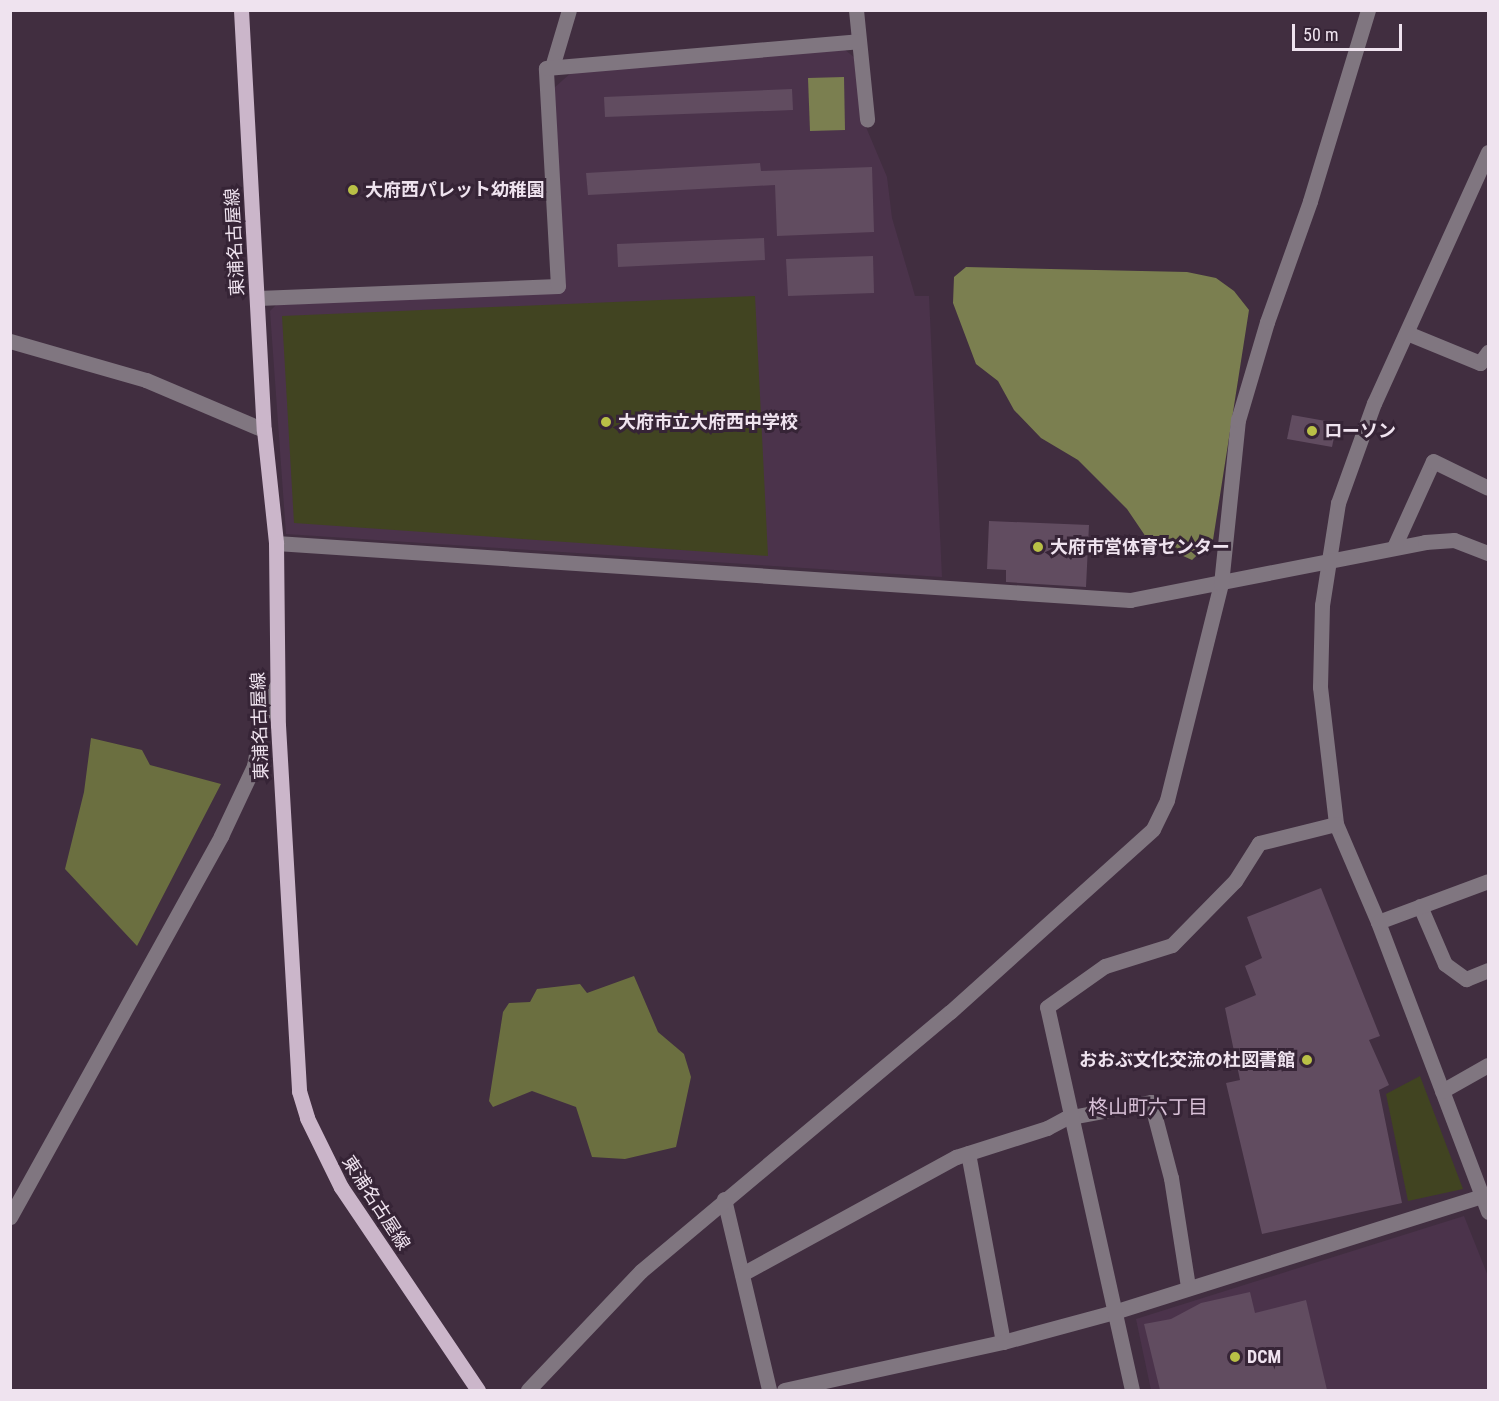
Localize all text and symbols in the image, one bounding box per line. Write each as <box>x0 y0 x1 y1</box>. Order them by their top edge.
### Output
scale bar <box>1295 12 1404 50</box>
text: 50 m <box>1303 24 1338 45</box>
place label: 大府西パレット幼稚園 <box>365 179 545 201</box>
marker: 大府西パレット幼稚園 <box>346 183 360 197</box>
street label: 東浦名古屋線 <box>221 188 249 296</box>
place label: 大府市立大府西中学校 <box>618 411 798 433</box>
marker: 大府市立大府西中学校 <box>599 415 613 429</box>
place label: ローソン <box>1324 420 1396 442</box>
marker: ローソン <box>1305 424 1319 438</box>
place label: 大府市営体育センター <box>1050 536 1230 558</box>
marker: 大府市営体育センター <box>1031 540 1045 554</box>
street label: 東浦名古屋線 <box>247 672 273 780</box>
place label: おおぶ文化交流の杜図書館 <box>1079 1049 1295 1071</box>
marker: おおぶ文化交流の杜図書館 <box>1300 1053 1314 1067</box>
district label: 柊山町六丁目 <box>1088 1095 1208 1119</box>
street label: 東浦名古屋線 <box>338 1152 414 1254</box>
place label: DCM <box>1247 1346 1281 1368</box>
marker: DCM <box>1228 1350 1242 1364</box>

